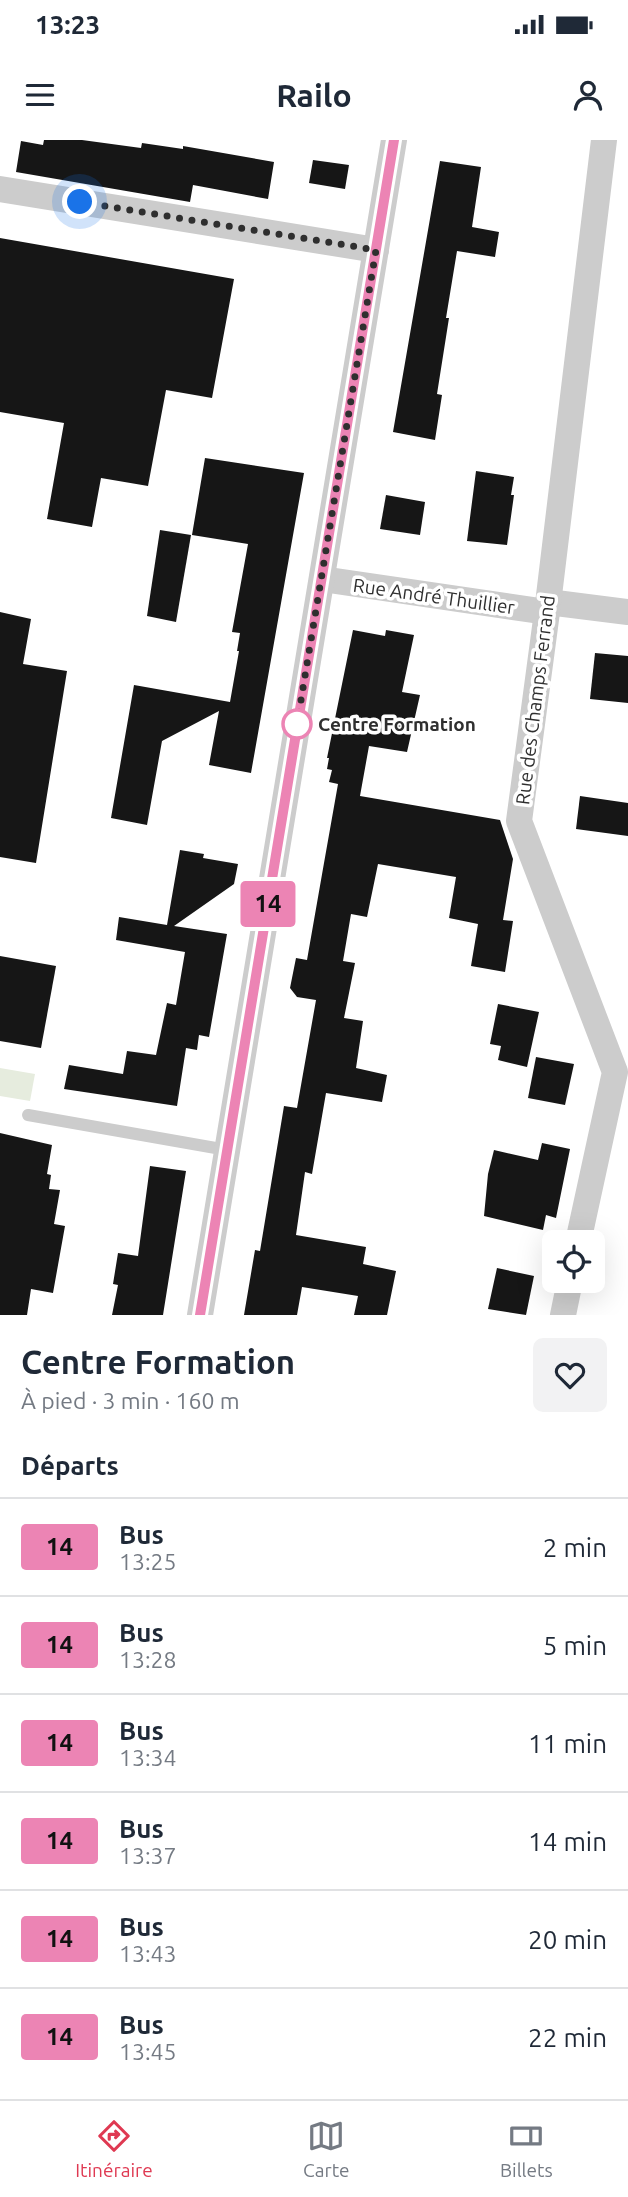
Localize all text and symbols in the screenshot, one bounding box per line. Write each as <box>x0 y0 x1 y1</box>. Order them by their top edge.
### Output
text: 13:23 <box>35 10 100 39</box>
icon: menu <box>21 76 59 114</box>
icon: person <box>569 76 607 114</box>
text: Railo <box>276 77 352 113</box>
your location <box>62 184 97 219</box>
street label: Rue André Thuillier <box>352 574 516 618</box>
street label: Rue des Champs Ferrand <box>511 594 559 806</box>
marker: Centre Formation <box>282 709 312 739</box>
place label: Centre Formation <box>318 713 476 735</box>
line badge: 14 <box>236 881 300 927</box>
text: 14 <box>254 890 282 917</box>
map controls <box>542 1230 605 1293</box>
button: locate <box>542 1230 605 1293</box>
button: heart <box>533 1338 607 1412</box>
text: Centre Formation <box>21 1343 295 1380</box>
text: À pied · 3 min · 160 m <box>21 1388 240 1413</box>
text: Départs <box>21 1451 119 1480</box>
text: Bus <box>119 1520 164 1549</box>
text: 14 <box>46 1533 73 1560</box>
text: 2 min <box>543 1533 607 1562</box>
text: 13:25 <box>119 1549 177 1574</box>
text: Bus <box>119 1618 164 1647</box>
text: 14 <box>46 1631 73 1658</box>
text: 5 min <box>543 1631 607 1660</box>
text: 13:28 <box>119 1647 177 1672</box>
text: Bus <box>119 1716 164 1745</box>
text: 14 <box>46 1729 73 1756</box>
text: 11 min <box>528 1729 607 1758</box>
text: 13:34 <box>119 1745 177 1770</box>
text: Bus <box>119 1814 164 1843</box>
text: 14 <box>46 1827 73 1854</box>
text: 14 min <box>528 1827 607 1856</box>
text: 13:37 <box>119 1843 177 1868</box>
text: Bus <box>119 1912 164 1941</box>
text: 14 <box>46 1925 73 1952</box>
text: 20 min <box>528 1925 607 1954</box>
text: 13:43 <box>119 1941 177 1966</box>
text: Bus <box>119 2010 164 2039</box>
text: 14 <box>46 2023 73 2050</box>
text: 22 min <box>528 2023 607 2052</box>
text: 13:45 <box>119 2039 177 2064</box>
tab: Itinéraire <box>75 2117 153 2181</box>
tab: Carte <box>303 2117 350 2181</box>
tab: Billets <box>500 2117 553 2181</box>

